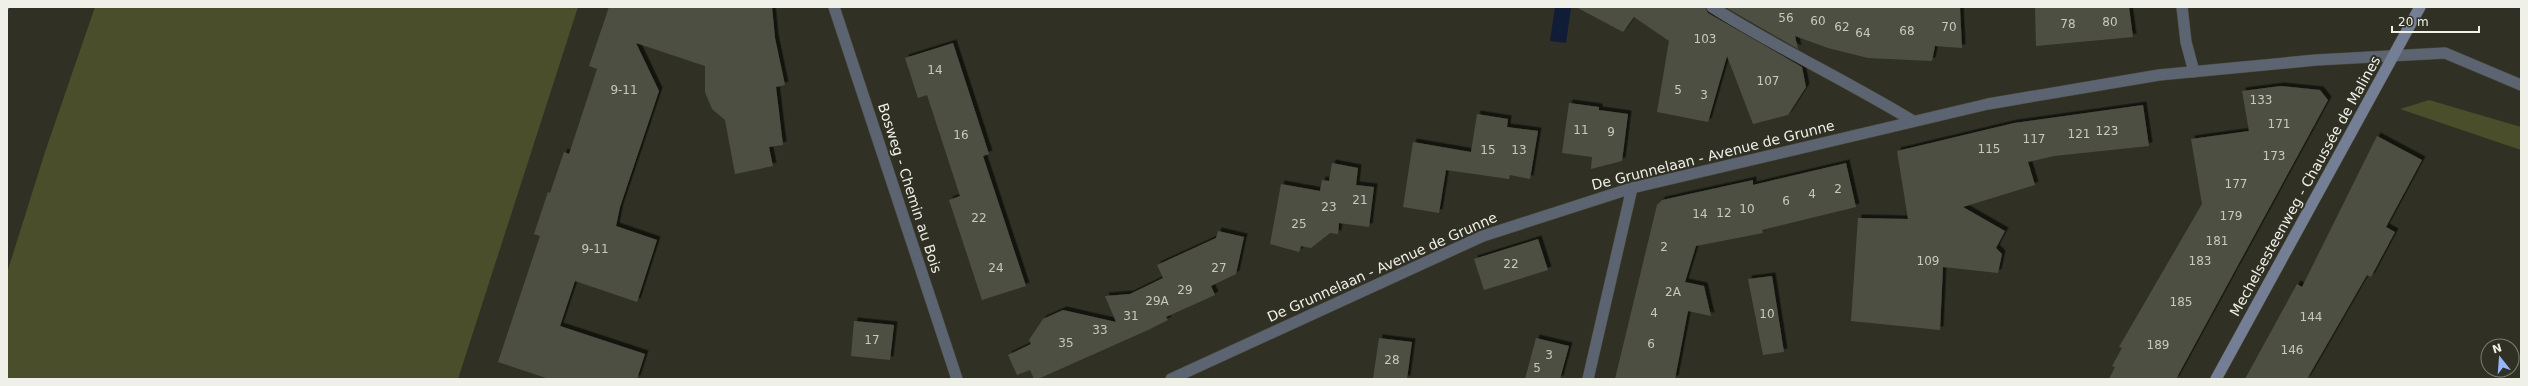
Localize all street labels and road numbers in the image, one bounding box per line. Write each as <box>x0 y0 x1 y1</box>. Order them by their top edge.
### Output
street label: Mechelsesteenweg - Chaussée de Malines <box>2226 53 2384 319</box>
street label: Bosweg - Chemin au Bois <box>875 101 945 275</box>
street label: De Grunnelaan - Avenue de Grunne <box>1590 117 1836 193</box>
street label: De Grunnelaan - Avenue de Grunne <box>1265 209 1499 325</box>

